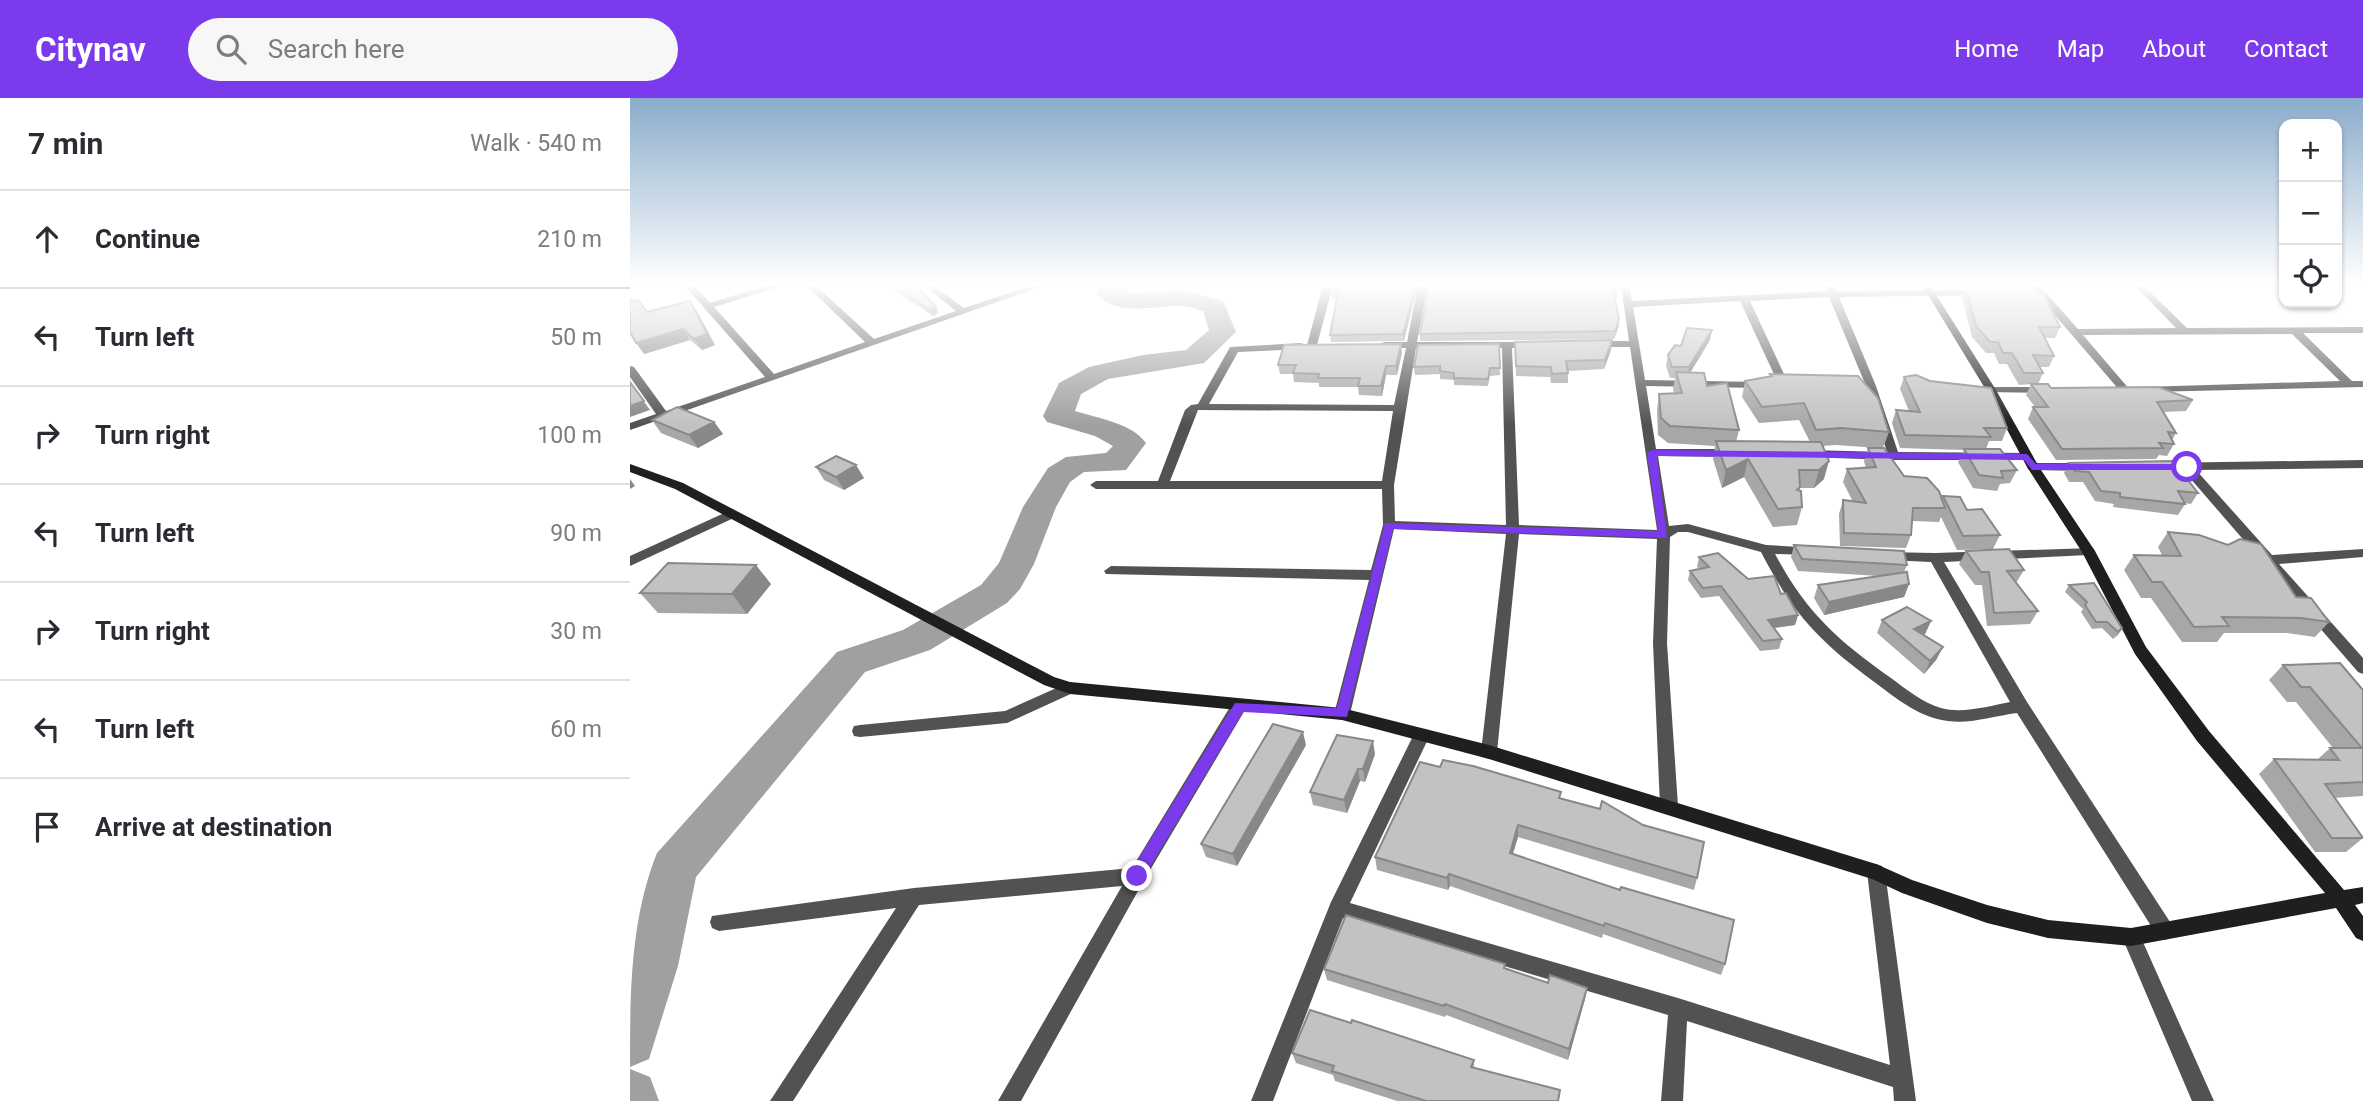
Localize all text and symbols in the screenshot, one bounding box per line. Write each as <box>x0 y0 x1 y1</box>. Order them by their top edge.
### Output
search box <box>188 18 678 81</box>
text: Citynav <box>35 30 146 69</box>
icon: search <box>212 30 250 68</box>
text: Search here <box>268 34 405 64</box>
text: Home <box>1954 35 2019 63</box>
text: Map <box>2057 35 2104 63</box>
text: About <box>2142 35 2206 63</box>
text: Contact <box>2244 35 2328 63</box>
map controls <box>2279 119 2342 308</box>
button: + <box>2279 119 2342 182</box>
text: 7 min <box>28 126 103 161</box>
text: Walk · 540 m <box>470 130 602 157</box>
button: − <box>2279 182 2342 245</box>
icon: ahead <box>28 220 66 258</box>
text: Continue <box>95 224 200 254</box>
text: 210 m <box>537 226 602 253</box>
button: locate <box>2279 245 2342 308</box>
icon: left <box>28 318 66 356</box>
text: Turn left <box>95 322 194 352</box>
text: 50 m <box>550 324 602 351</box>
icon: right <box>28 416 66 454</box>
text: Turn right <box>95 420 210 450</box>
text: 100 m <box>537 422 602 449</box>
route start <box>2171 451 2202 482</box>
icon: left <box>28 514 66 552</box>
text: Turn left <box>95 518 194 548</box>
text: 90 m <box>550 520 602 547</box>
icon: right <box>28 612 66 650</box>
text: Turn right <box>95 616 210 646</box>
text: 30 m <box>550 618 602 645</box>
icon: left <box>28 710 66 748</box>
text: Turn left <box>95 714 194 744</box>
text: 60 m <box>550 716 602 743</box>
icon: arrive <box>28 808 66 846</box>
text: Arrive at destination <box>95 812 332 842</box>
route end <box>1121 860 1152 891</box>

